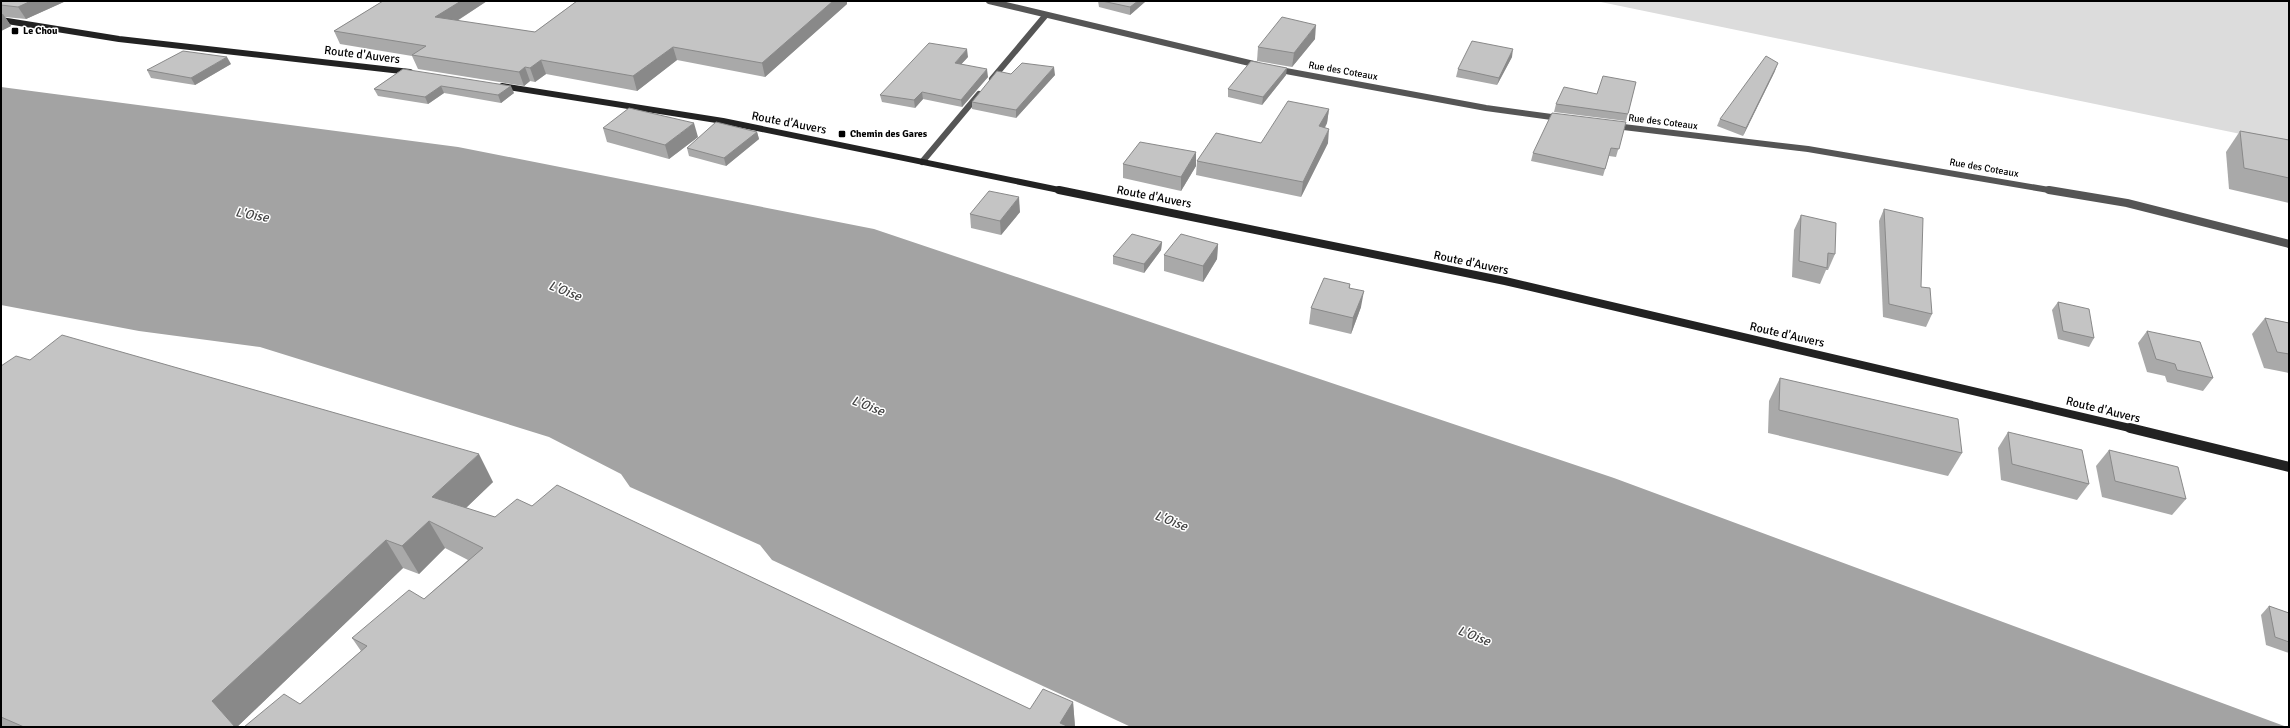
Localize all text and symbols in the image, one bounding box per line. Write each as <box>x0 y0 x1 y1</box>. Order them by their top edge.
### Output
place label: Le Chou <box>23 25 58 37</box>
marker: Le Chou <box>10 26 20 36</box>
street label: Route d'Auvers <box>323 43 401 67</box>
street label: Rue des Coteaux <box>1308 59 1379 83</box>
street label: Route d'Auvers <box>750 108 828 138</box>
street label: Rue des Coteaux <box>1628 112 1699 132</box>
place label: Chemin des Gares <box>850 128 928 140</box>
marker: Chemin des Gares <box>837 129 847 139</box>
street label: Rue des Coteaux <box>1949 156 2020 180</box>
street label: Route d'Auvers <box>1115 182 1193 212</box>
water label: L'Oise <box>234 204 271 226</box>
street label: Route d'Auvers <box>1432 248 1510 278</box>
water label: L'Oise <box>546 278 585 305</box>
street label: Route d'Auvers <box>1748 319 1826 351</box>
water label: L'Oise <box>849 393 888 420</box>
street label: Route d'Auvers <box>2064 394 2142 426</box>
water label: L'Oise <box>1152 508 1191 535</box>
water label: L'Oise <box>1455 623 1494 650</box>

